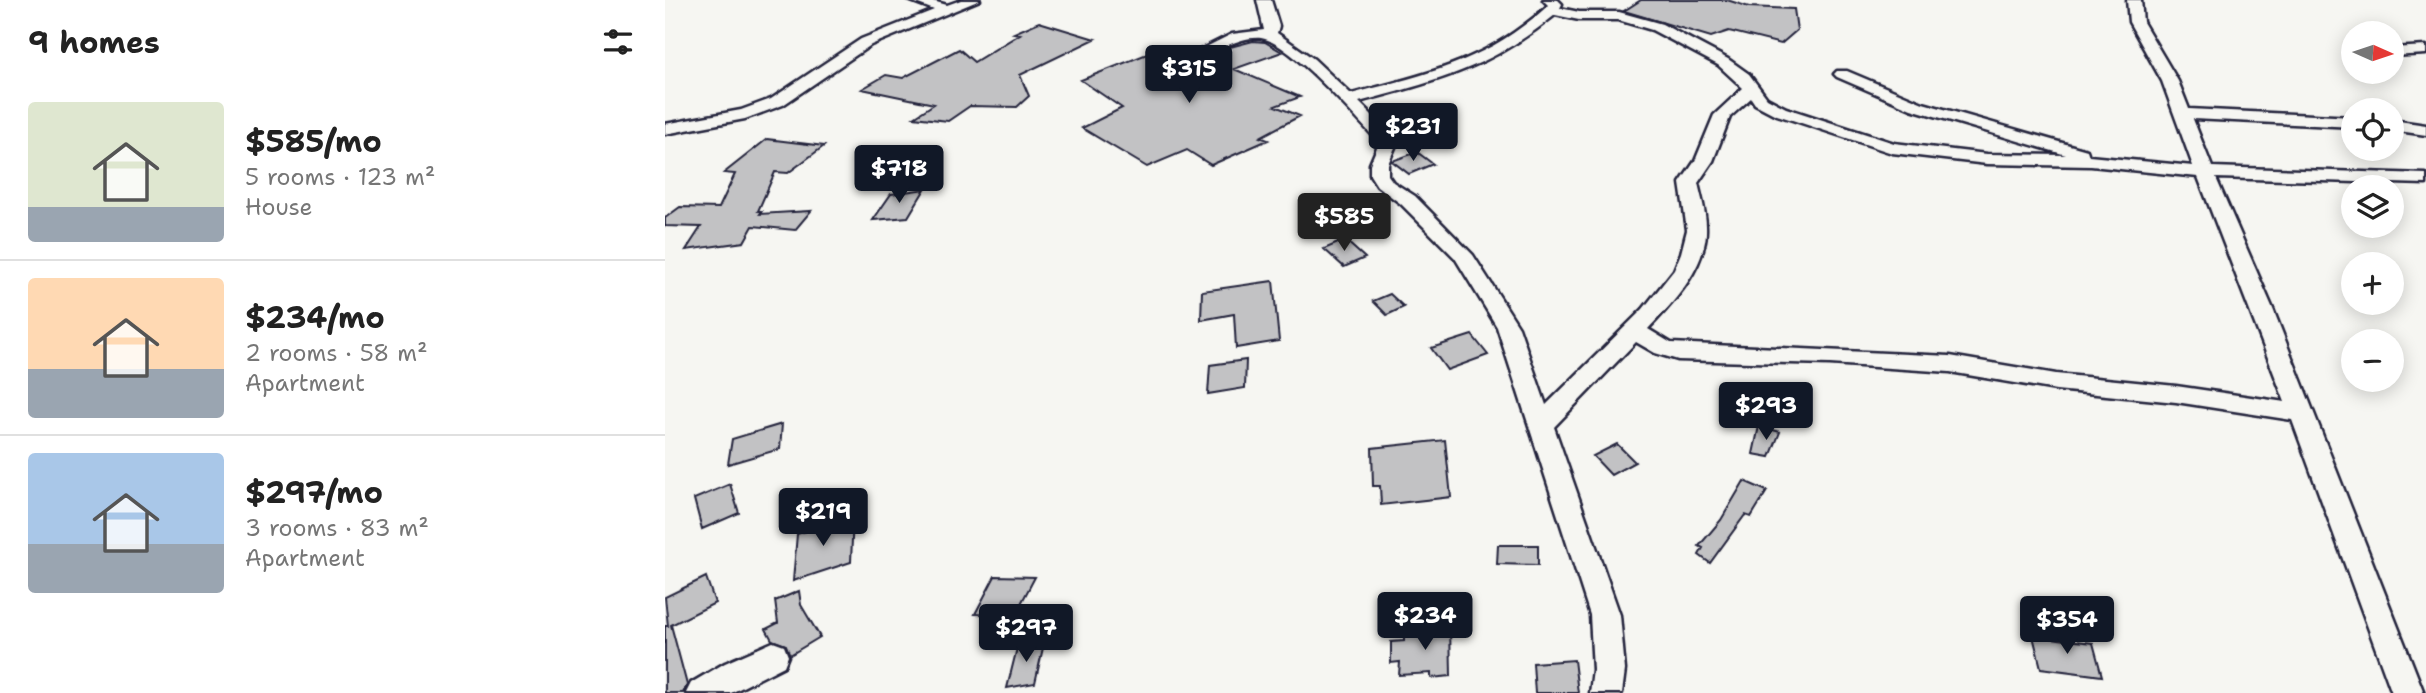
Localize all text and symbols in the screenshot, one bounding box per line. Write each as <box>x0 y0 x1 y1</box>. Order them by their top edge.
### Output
north arrow <box>2341 21 2405 84</box>
map controls <box>2341 21 2404 392</box>
text: 9 homes <box>28 22 160 63</box>
icon: filters <box>599 23 637 61</box>
pin: $315 <box>1148 46 1230 105</box>
text: $315 <box>1161 53 1217 83</box>
button: locate <box>2341 98 2404 161</box>
pin: $231 <box>1372 104 1454 163</box>
text: $231 <box>1385 111 1441 141</box>
text: $585/mo <box>245 121 382 162</box>
icon: home <box>84 130 168 214</box>
pin: $718 <box>858 146 940 205</box>
text: $718 <box>870 153 928 183</box>
text: 5 rooms · 123 m² <box>245 162 435 192</box>
button: layers <box>2341 175 2404 238</box>
text: House <box>245 192 313 222</box>
pin: $585 <box>1303 194 1385 253</box>
text: $585 <box>1314 201 1374 231</box>
button: + <box>2341 252 2404 315</box>
text: $234/mo <box>245 297 385 338</box>
icon: home <box>84 306 168 390</box>
button: − <box>2341 329 2404 392</box>
text: 2 rooms · 58 m² <box>245 338 428 368</box>
text: Apartment <box>245 368 365 398</box>
pin: $293 <box>1725 382 1807 442</box>
text: $293 <box>1735 390 1797 420</box>
text: $297/mo <box>245 472 383 513</box>
icon: home <box>84 481 168 565</box>
pin: $219 <box>782 489 864 548</box>
text: $219 <box>795 496 851 526</box>
text: 3 rooms · 83 m² <box>245 513 429 543</box>
text: Apartment <box>245 543 365 573</box>
pin: $234 <box>1384 592 1466 652</box>
pin: $354 <box>2026 596 2108 656</box>
text: $234 <box>1393 600 1457 630</box>
pin: $297 <box>985 604 1067 664</box>
text: $354 <box>2036 604 2098 634</box>
text: $297 <box>995 612 1057 642</box>

